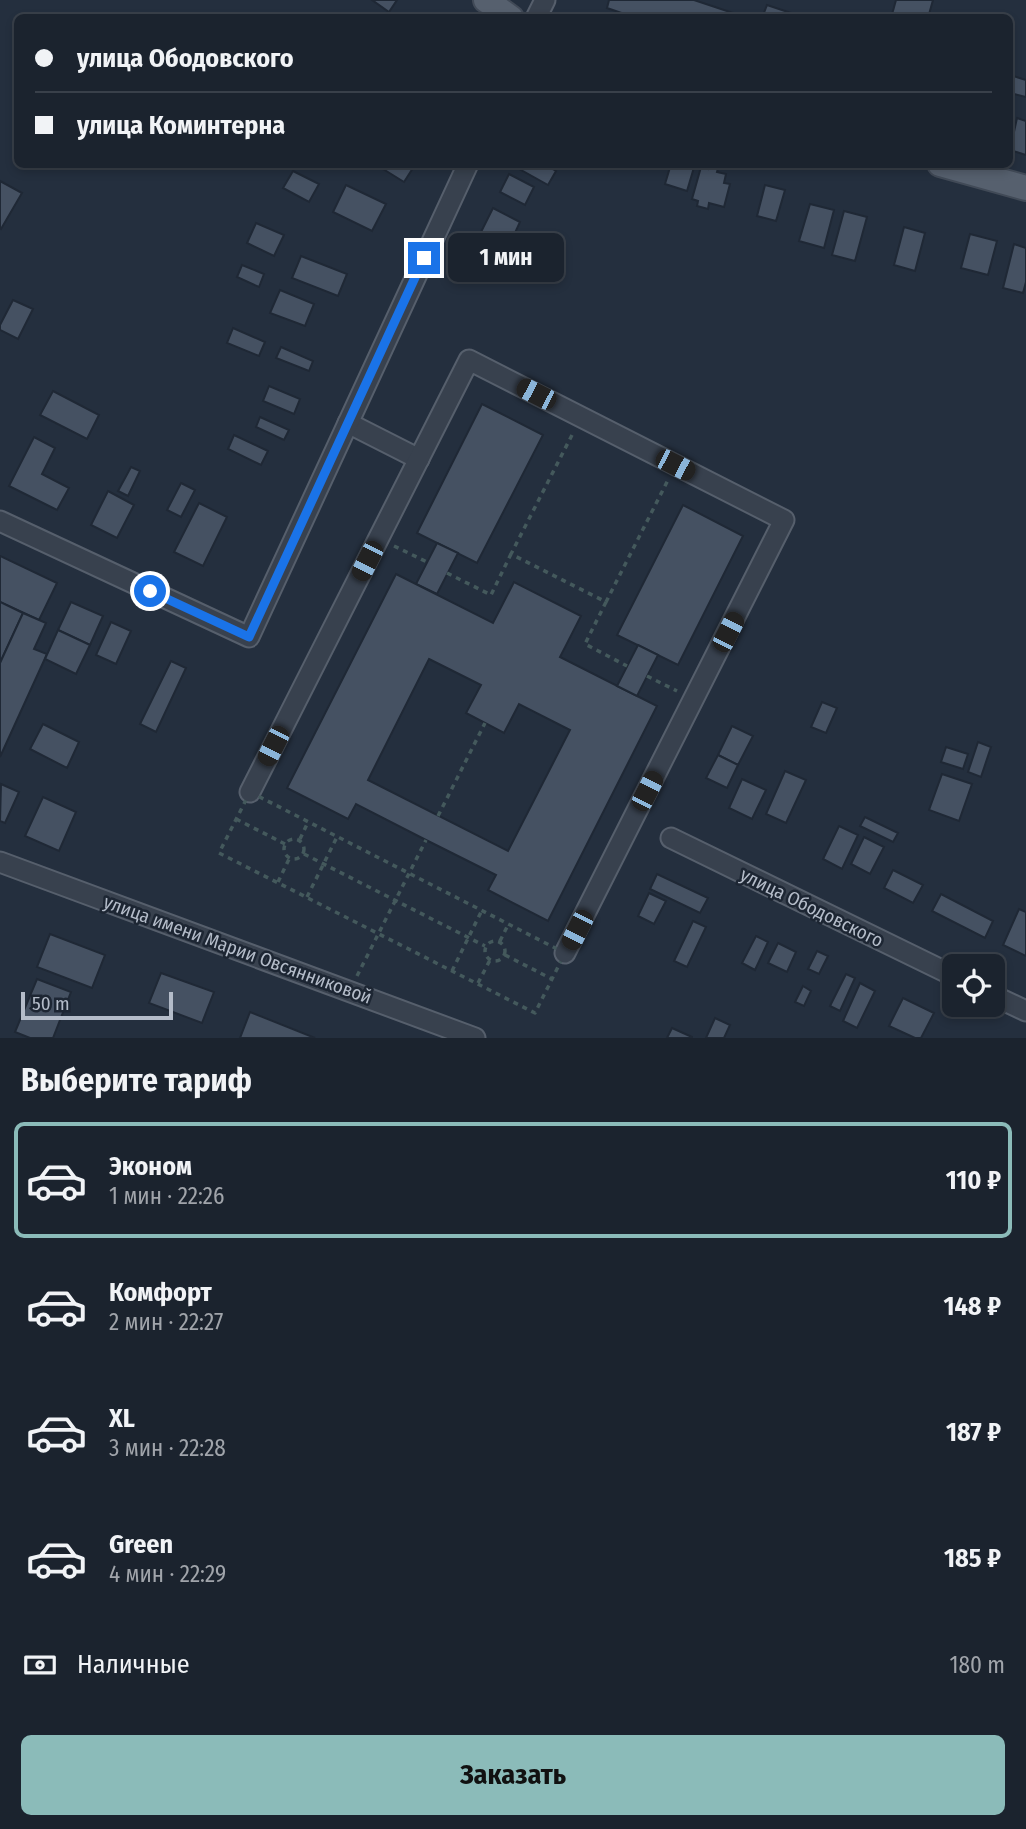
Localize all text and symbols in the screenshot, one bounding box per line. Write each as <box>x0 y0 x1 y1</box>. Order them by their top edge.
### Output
text: улица Ободовского <box>77 43 294 74</box>
text: улица Коминтерна <box>77 110 285 141</box>
callout: 1 мин <box>448 233 564 282</box>
route end <box>408 242 440 274</box>
text: 1 мин <box>479 243 533 271</box>
car <box>513 375 560 413</box>
car <box>652 446 699 484</box>
car <box>349 538 386 584</box>
route start <box>134 575 166 607</box>
car <box>710 609 747 655</box>
car <box>255 723 292 769</box>
car <box>629 768 666 814</box>
street label: улица Ободовского <box>736 863 887 952</box>
street label: улица имени Марии Овсянниковой <box>101 890 375 1009</box>
car <box>559 907 596 953</box>
map controls <box>942 954 1005 1017</box>
button: locate <box>942 954 1005 1017</box>
scale bar <box>21 989 173 1021</box>
text: 50 m <box>32 992 70 1015</box>
text: Выберите тариф <box>21 1061 252 1099</box>
icon: car <box>25 1149 88 1212</box>
text: Эконом <box>109 1151 192 1182</box>
text: 110 ₽ <box>946 1165 1001 1196</box>
text: 1 мин · 22:26 <box>109 1182 224 1210</box>
icon: car <box>25 1275 88 1338</box>
text: Комфорт <box>109 1277 212 1308</box>
text: 148 ₽ <box>943 1291 1001 1322</box>
text: 2 мин · 22:27 <box>109 1308 223 1336</box>
icon: car <box>25 1401 88 1464</box>
text: XL <box>109 1403 135 1434</box>
text: 187 ₽ <box>946 1417 1001 1448</box>
text: 3 мин · 22:28 <box>109 1434 226 1462</box>
icon: car <box>25 1527 88 1590</box>
text: Green <box>109 1529 173 1560</box>
text: 185 ₽ <box>944 1543 1001 1574</box>
text: 4 мин · 22:29 <box>109 1560 226 1588</box>
icon: cash <box>21 1646 59 1684</box>
text: Наличные <box>77 1649 190 1680</box>
text: 180 m <box>949 1651 1005 1679</box>
button: Заказать <box>21 1735 1005 1815</box>

